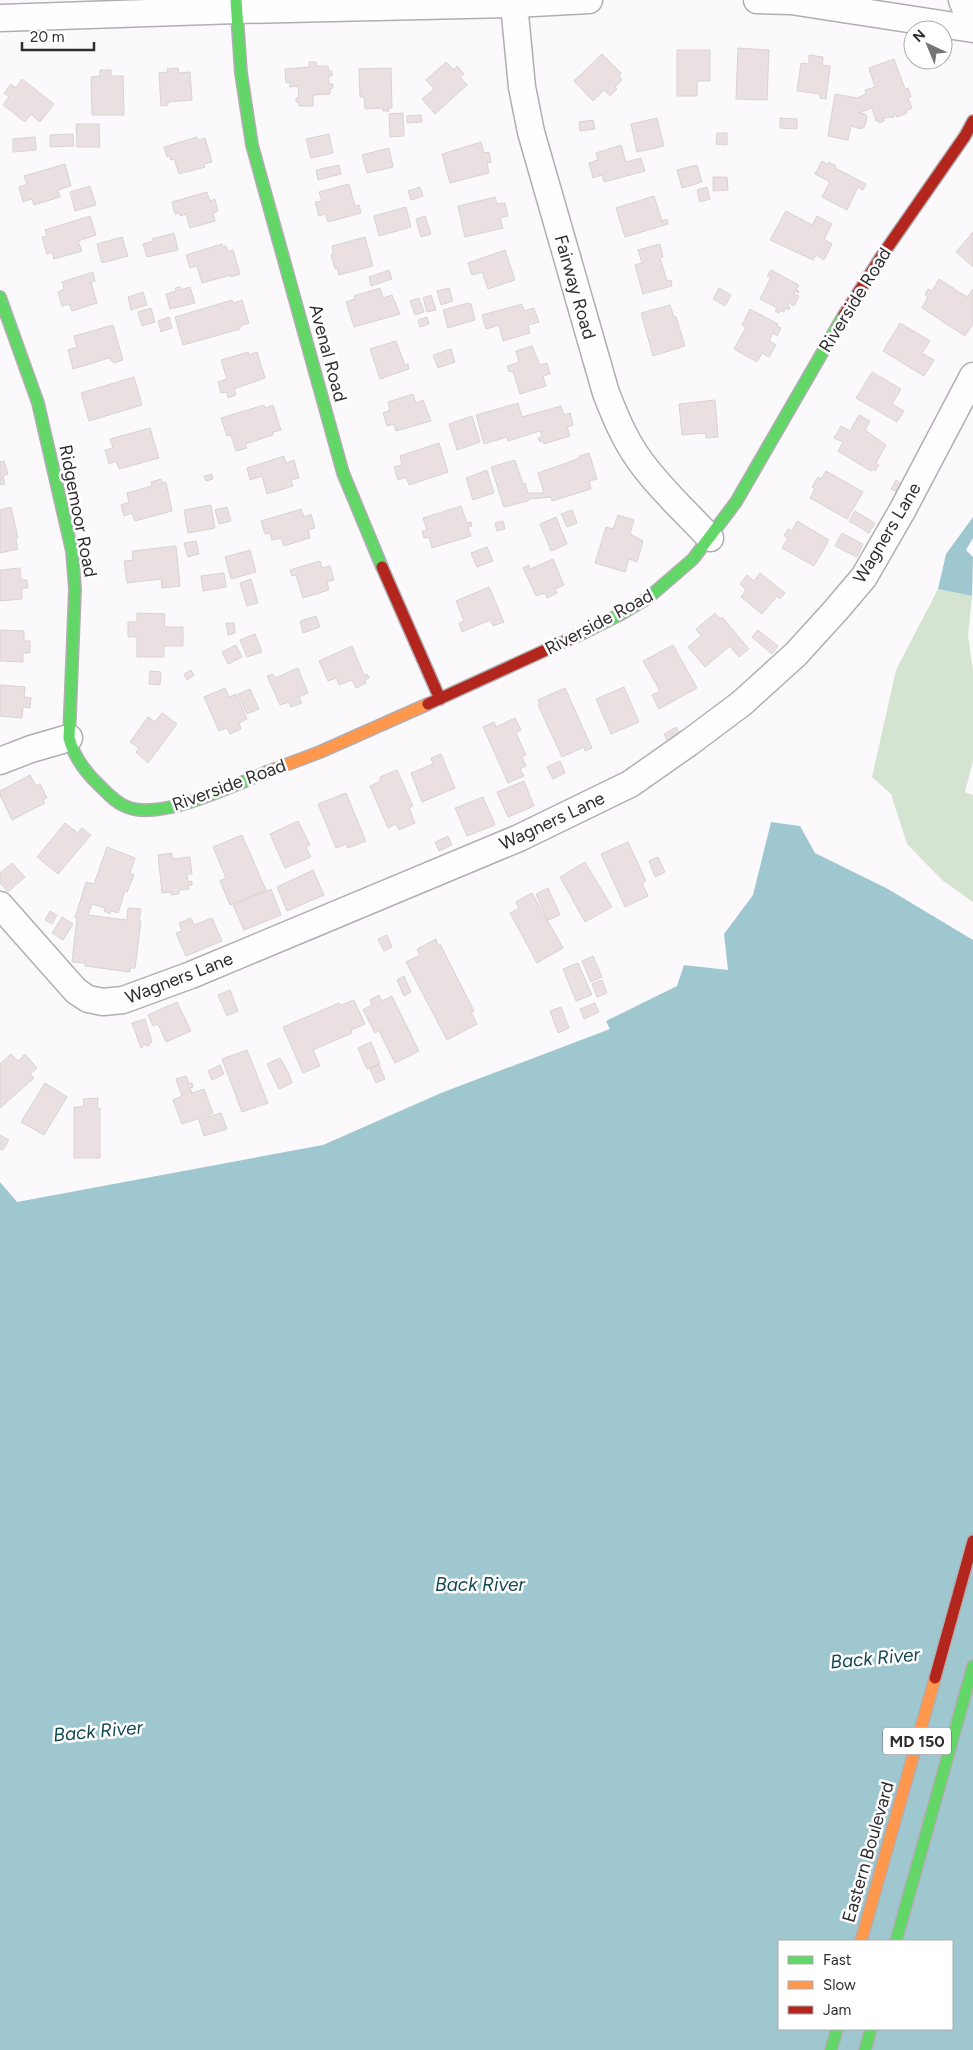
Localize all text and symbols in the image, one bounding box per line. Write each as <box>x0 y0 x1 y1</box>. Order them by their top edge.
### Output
scale bar <box>22 20 95 52</box>
north arrow <box>903 20 953 70</box>
text: N <box>910 26 929 46</box>
text: 20 m <box>30 28 64 46</box>
street label: Fairway Road <box>550 232 600 342</box>
street label: Riverside Road <box>814 244 896 356</box>
street label: Avenal Road <box>304 302 352 404</box>
street label: Ridgemoor Road <box>54 443 102 579</box>
street label: Wagners Lane <box>848 479 926 587</box>
street label: Riverside Road <box>541 584 657 660</box>
street label: Riverside Road <box>169 754 289 816</box>
street label: Wagners Lane <box>496 787 608 855</box>
street label: Wagners Lane <box>122 947 236 1009</box>
water label: Back River <box>435 1573 525 1596</box>
water label: Back River <box>829 1643 921 1673</box>
water label: Back River <box>52 1716 144 1746</box>
road number: MD 150 <box>883 1728 951 1754</box>
street label: Eastern Boulevard <box>837 1779 899 1925</box>
legend <box>778 1940 953 2030</box>
text: Fast <box>823 1951 852 1969</box>
text: Slow <box>823 1976 856 1994</box>
text: Jam <box>823 2001 851 2019</box>

